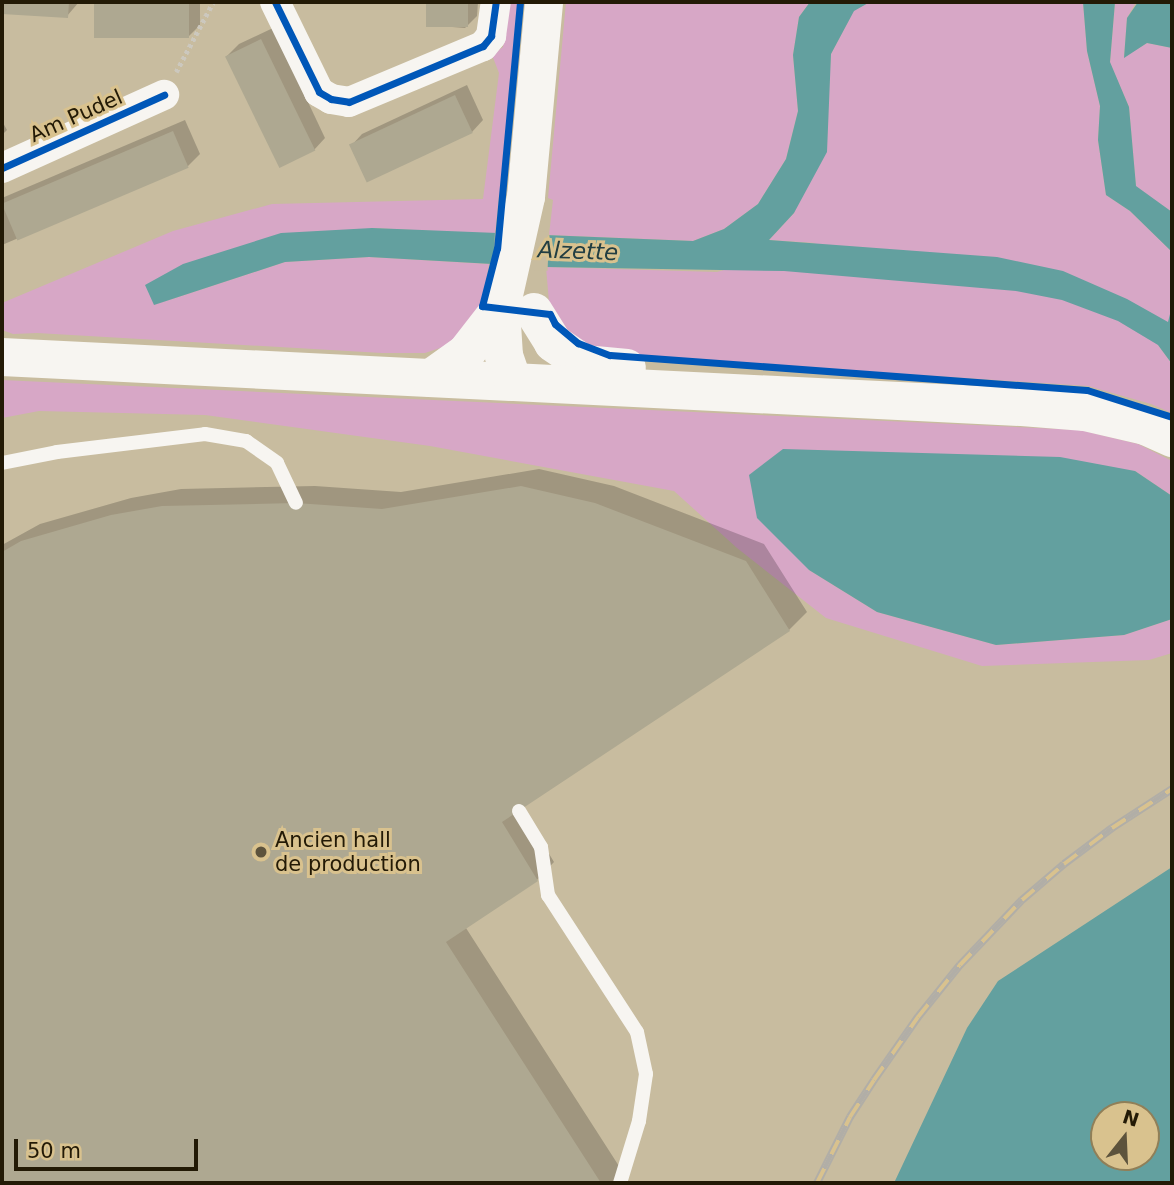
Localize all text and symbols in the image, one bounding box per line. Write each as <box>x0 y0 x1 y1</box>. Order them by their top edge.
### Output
street label: Am Pudel <box>26 84 126 148</box>
water label: Alzette <box>537 236 619 266</box>
place label: Ancien hall de production <box>275 827 421 877</box>
marker: Ancien hall de production <box>253 844 269 860</box>
north arrow <box>1090 1101 1160 1171</box>
text: N <box>1120 1105 1142 1131</box>
scale bar <box>18 1126 201 1170</box>
text: 50 m <box>27 1139 81 1163</box>

